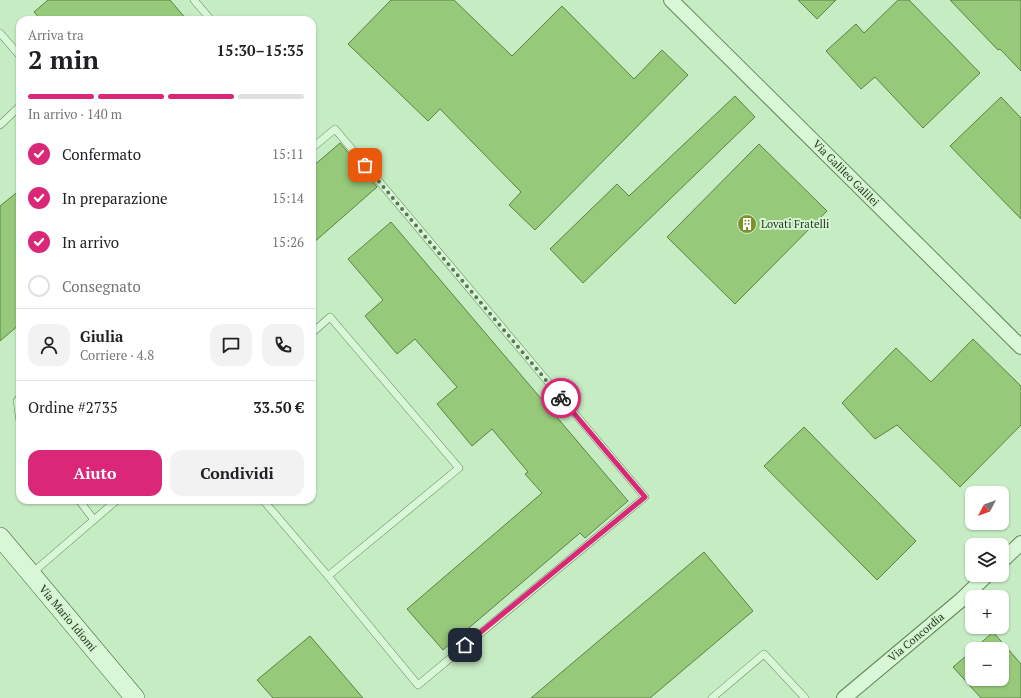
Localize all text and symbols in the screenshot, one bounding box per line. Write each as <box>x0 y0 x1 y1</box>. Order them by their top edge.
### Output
text: Arriva tra <box>28 26 83 44</box>
text: 15:30–15:35 <box>217 40 304 60</box>
text: 2 min <box>28 42 99 76</box>
text: In arrivo · 140 m <box>28 105 122 123</box>
street label: Via Galileo Galilei <box>810 137 882 209</box>
icon: check <box>28 143 50 165</box>
text: Confermato <box>62 144 141 164</box>
text: 15:11 <box>272 145 304 163</box>
pin <box>348 148 382 182</box>
icon: bag <box>354 154 376 176</box>
icon: check <box>28 187 50 209</box>
text: In preparazione <box>62 188 168 208</box>
text: 15:14 <box>272 189 304 207</box>
building icon: Lovati Fratelli <box>736 213 758 235</box>
place label: Lovati Fratelli <box>761 217 829 231</box>
icon: check <box>28 231 50 253</box>
text: In arrivo <box>62 232 119 252</box>
text: 15:26 <box>272 233 304 251</box>
text: Consegnato <box>62 276 141 296</box>
button: person <box>28 324 70 366</box>
button: chat <box>210 324 252 366</box>
button: phone <box>262 324 304 366</box>
text: Giulia <box>80 326 123 346</box>
text: Corriere · 4.8 <box>80 346 154 364</box>
courier <box>541 378 581 418</box>
icon: bike <box>550 387 572 409</box>
text: Ordine #2735 <box>28 397 118 417</box>
text: 33.50 € <box>253 397 304 417</box>
button: Aiuto <box>28 450 162 496</box>
button: Condividi <box>170 450 304 496</box>
north arrow <box>965 486 1009 530</box>
map controls <box>965 486 1009 686</box>
button: layers <box>965 538 1009 582</box>
street label: Via Mario Idiomi <box>36 582 100 654</box>
button: + <box>965 590 1009 634</box>
street label: Via Concordia <box>885 609 947 664</box>
pin <box>448 628 482 662</box>
icon: home <box>454 634 476 656</box>
button: − <box>965 642 1009 686</box>

